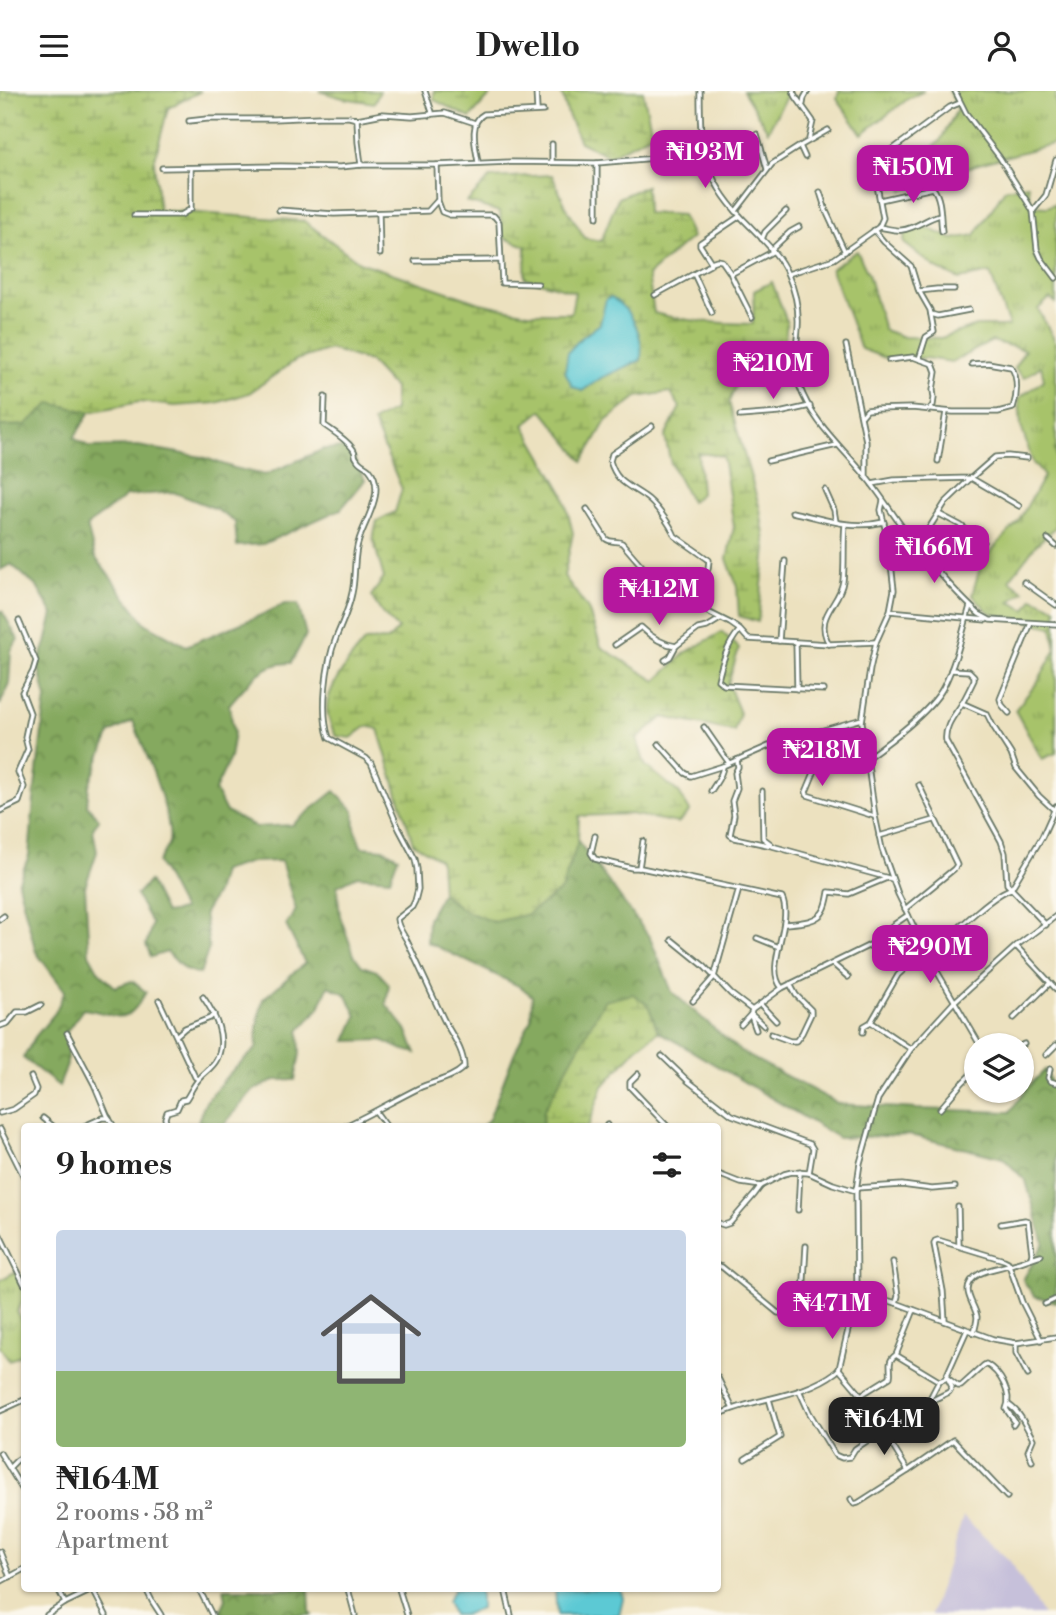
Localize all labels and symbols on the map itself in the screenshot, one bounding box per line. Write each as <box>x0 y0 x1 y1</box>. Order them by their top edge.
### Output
pin: ₦193M <box>656 131 754 190</box>
pin: ₦150M <box>864 145 962 205</box>
pin: ₦210M <box>724 341 822 401</box>
pin: ₦166M <box>885 525 983 585</box>
pin: ₦412M <box>610 567 708 627</box>
pin: ₦218M <box>773 729 871 788</box>
pin: ₦290M <box>881 925 979 985</box>
pin: ₦471M <box>783 1281 881 1341</box>
pin: ₦164M <box>835 1397 933 1457</box>

